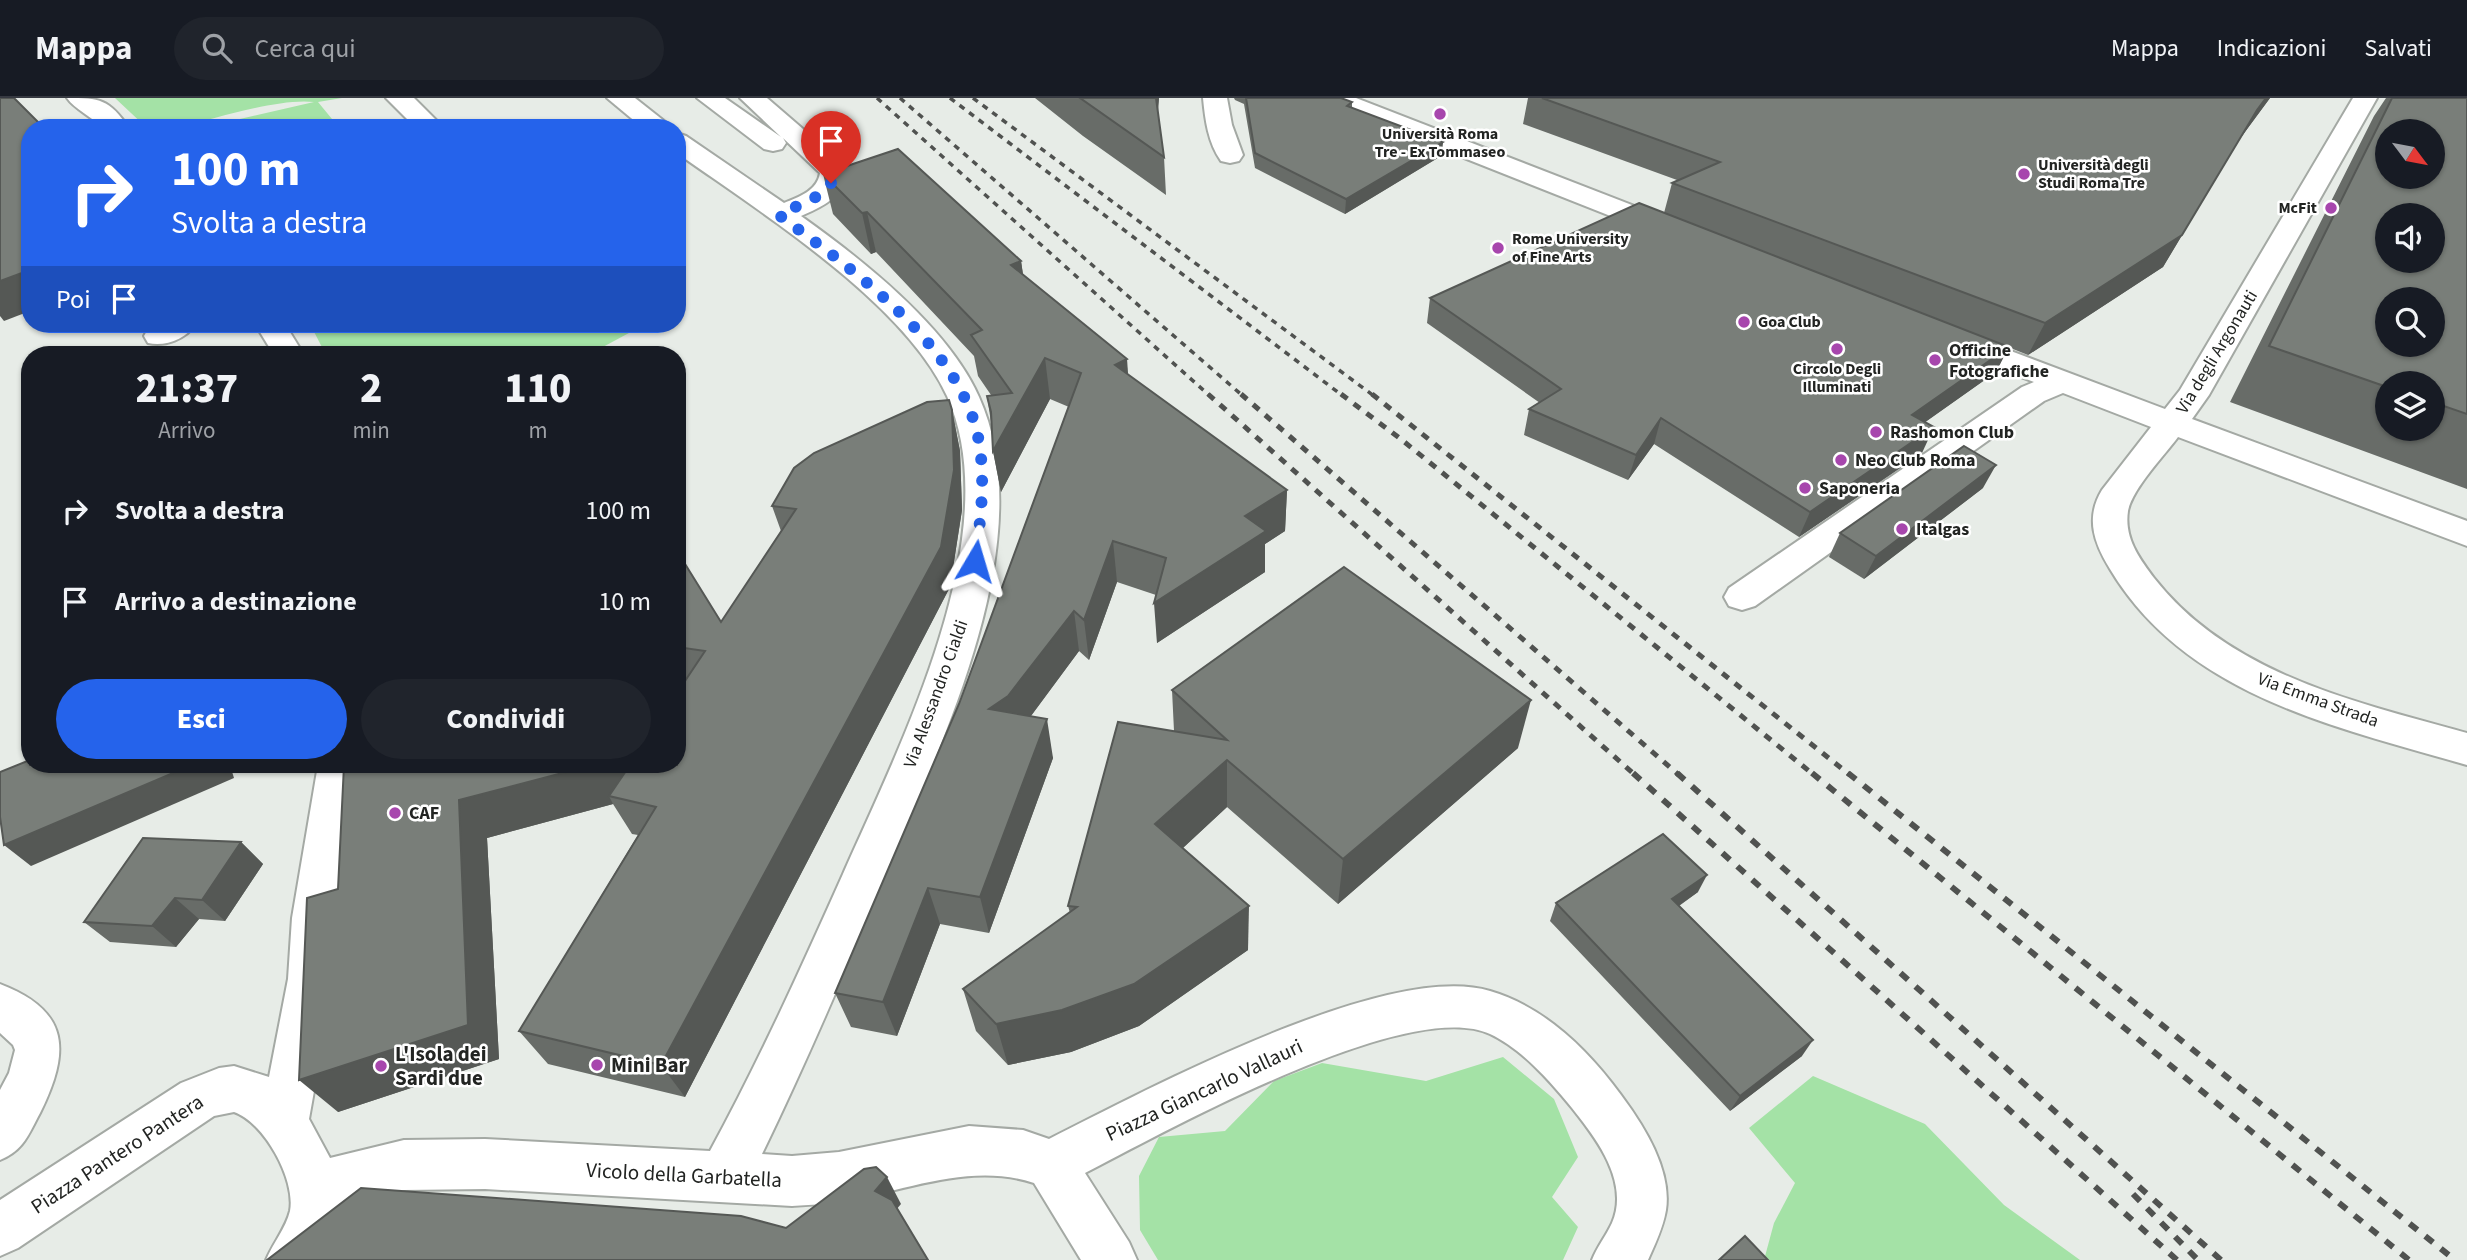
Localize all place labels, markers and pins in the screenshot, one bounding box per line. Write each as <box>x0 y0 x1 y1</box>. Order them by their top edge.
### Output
marker: Università Roma Tre - Ex Tommaseo <box>1432 106 1448 122</box>
pin <box>801 111 861 183</box>
place label: Università Roma Tre - Ex Tommaseo <box>1375 123 1505 163</box>
place label: Università degli Studi Roma Tre <box>2038 154 2149 194</box>
marker: Università degli Studi Roma Tre <box>2016 166 2032 182</box>
place label: McFit <box>2278 197 2317 219</box>
marker: McFit <box>2323 200 2339 216</box>
place label: Rome University of Fine Arts <box>1512 228 1629 268</box>
marker: Rome University of Fine Arts <box>1490 240 1506 256</box>
place label: Goa Club <box>1758 311 1821 333</box>
marker: Goa Club <box>1736 314 1752 330</box>
place label: Officine Fotografiche <box>1949 338 2049 384</box>
marker: Circolo Degli Illuminati <box>1829 341 1845 357</box>
marker: Officine Fotografiche <box>1927 352 1943 368</box>
place label: Circolo Degli Illuminati <box>1793 358 1881 398</box>
place label: Rashomon Club <box>1890 420 2014 445</box>
marker: Rashomon Club <box>1868 424 1884 440</box>
place label: Neo Club Roma <box>1855 448 1975 473</box>
marker: Neo Club Roma <box>1833 452 1849 468</box>
place label: Saponeria <box>1819 476 1900 501</box>
marker: Saponeria <box>1797 480 1813 496</box>
place label: Italgas <box>1916 517 1969 542</box>
marker: Italgas <box>1894 521 1910 537</box>
place label: CAF <box>409 801 439 826</box>
marker: CAF <box>387 805 403 821</box>
place label: L'Isola dei Sardi due <box>395 1039 487 1093</box>
place label: Mini Bar <box>611 1050 688 1080</box>
marker: Mini Bar <box>589 1057 605 1073</box>
marker: L'Isola dei Sardi due <box>373 1058 389 1074</box>

